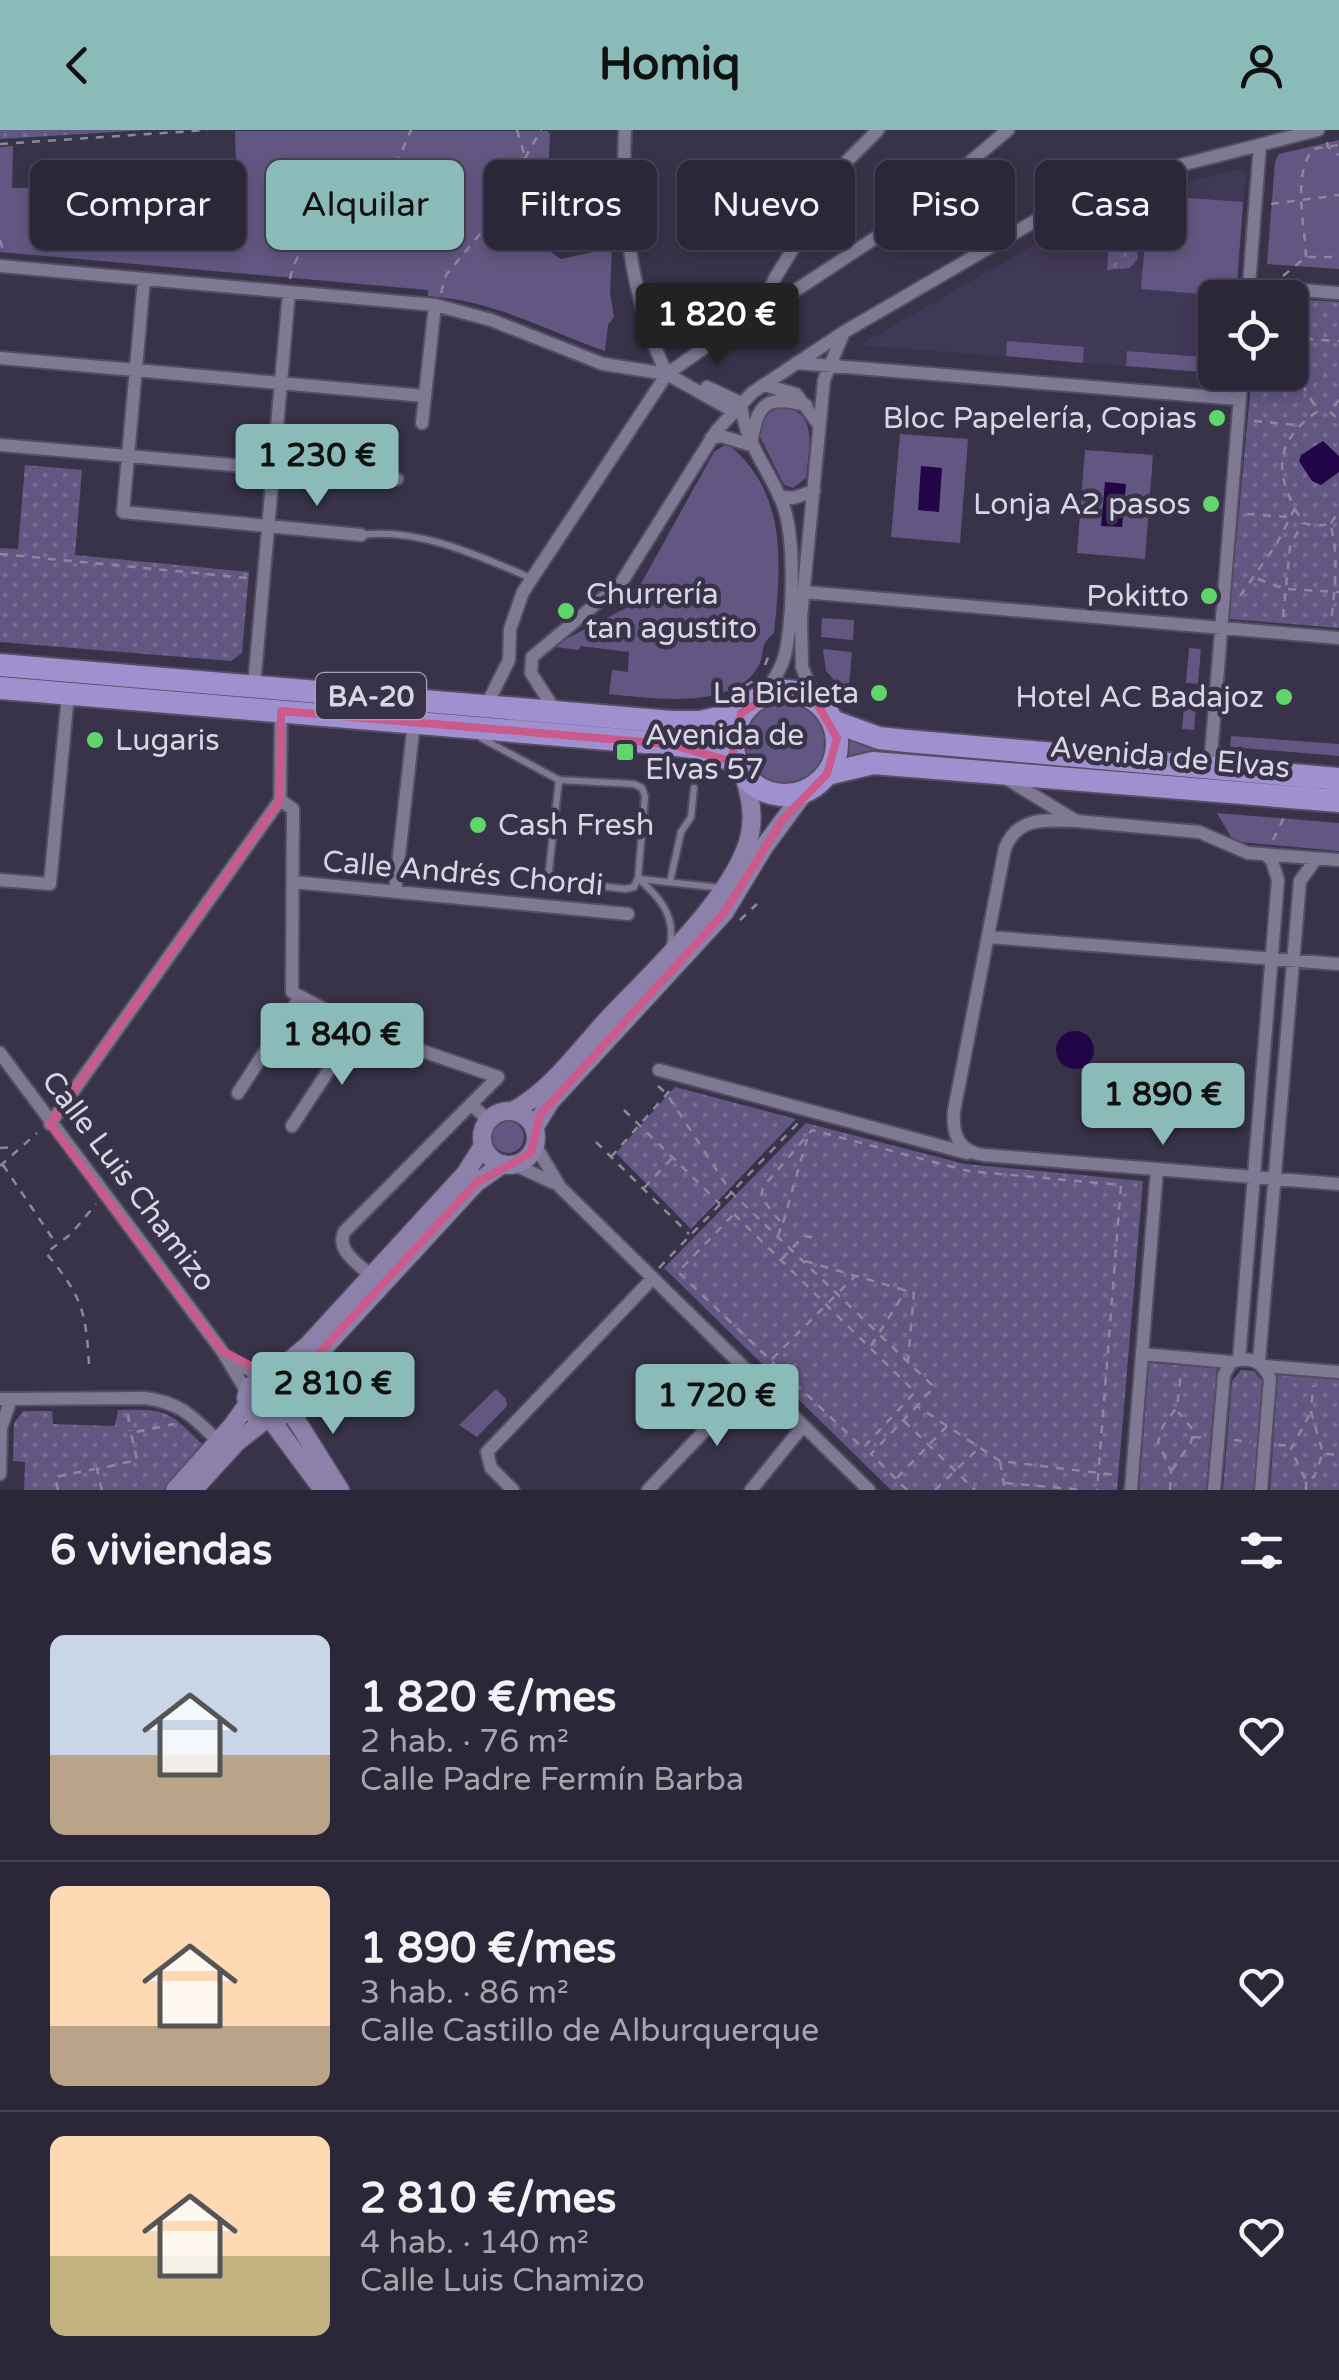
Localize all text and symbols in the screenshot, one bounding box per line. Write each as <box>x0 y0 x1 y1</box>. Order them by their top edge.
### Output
icon: back <box>50 38 105 93</box>
text: Homiq <box>599 38 740 92</box>
icon: person <box>1234 38 1289 93</box>
chip: Comprar <box>30 160 246 250</box>
chip: Alquilar <box>266 160 464 250</box>
chip: Filtros <box>484 160 657 250</box>
chip: Nuevo <box>677 160 855 250</box>
chip: Piso <box>875 160 1015 250</box>
chip: Casa <box>1035 160 1186 250</box>
map controls <box>1198 280 1308 390</box>
button: locate <box>1198 280 1308 390</box>
pin: 1 820 € <box>625 283 809 368</box>
text: 1 820 € <box>658 296 776 334</box>
place label: Bloc Papelería, Copias <box>883 400 1197 437</box>
marker: Bloc Papelería, Copias <box>1206 407 1228 429</box>
pin: 1 230 € <box>225 424 409 509</box>
text: 1 230 € <box>258 437 376 475</box>
place label: Lonja A2 pasos <box>973 486 1191 523</box>
marker: Lonja A2 pasos <box>1200 493 1222 515</box>
place label: Churrería tan agustito <box>586 576 757 647</box>
place label: Pokitto <box>1086 578 1189 615</box>
marker: Pokitto <box>1198 585 1220 607</box>
marker: Churrería tan agustito <box>555 600 577 622</box>
road number: BA-20 <box>316 673 426 719</box>
place label: La Bicileta <box>713 675 859 712</box>
place label: Hotel AC Badajoz <box>1015 679 1264 716</box>
marker: La Bicileta <box>868 682 890 704</box>
marker: Hotel AC Badajoz <box>1273 686 1295 708</box>
place label: Avenida de Elvas 57 <box>645 717 804 788</box>
place label: Lugaris <box>115 722 220 759</box>
marker: Lugaris <box>84 729 106 751</box>
street label: Avenida de Elvas <box>1048 729 1291 786</box>
marker: Avenida de Elvas 57 <box>614 741 636 763</box>
place label: Cash Fresh <box>498 807 654 844</box>
marker: Cash Fresh <box>467 814 489 836</box>
street label: Calle Andrés Chordi <box>321 843 605 904</box>
pin: 1 840 € <box>250 1003 434 1088</box>
text: 1 840 € <box>283 1016 401 1054</box>
pin: 1 890 € <box>1071 1063 1255 1148</box>
street label: Calle Luis Chamizo <box>34 1064 224 1299</box>
text: 1 890 € <box>1104 1076 1222 1114</box>
pin: 2 810 € <box>241 1352 425 1437</box>
pin: 1 720 € <box>625 1364 809 1449</box>
text: 2 810 € <box>274 1365 392 1403</box>
text: 1 720 € <box>658 1377 776 1415</box>
icon: filters <box>1234 1523 1289 1578</box>
text: 6 viviendas <box>50 1525 272 1576</box>
text: 1 820 €/mes <box>360 1672 616 1723</box>
icon: home <box>130 1675 250 1795</box>
icon: heart <box>1234 1708 1289 1763</box>
text: 2 hab. · 76 m² <box>360 1723 569 1761</box>
text: Calle Padre Fermín Barba <box>360 1761 744 1799</box>
text: 1 890 €/mes <box>360 1923 616 1974</box>
icon: home <box>130 1926 250 2046</box>
icon: heart <box>1234 1959 1289 2014</box>
text: 3 hab. · 86 m² <box>360 1974 569 2012</box>
text: Calle Castillo de Alburquerque <box>360 2012 819 2050</box>
text: 2 810 €/mes <box>360 2173 616 2224</box>
icon: home <box>130 2176 250 2296</box>
icon: heart <box>1234 2209 1289 2264</box>
text: 4 hab. · 140 m² <box>360 2224 589 2262</box>
text: Calle Luis Chamizo <box>360 2262 645 2300</box>

